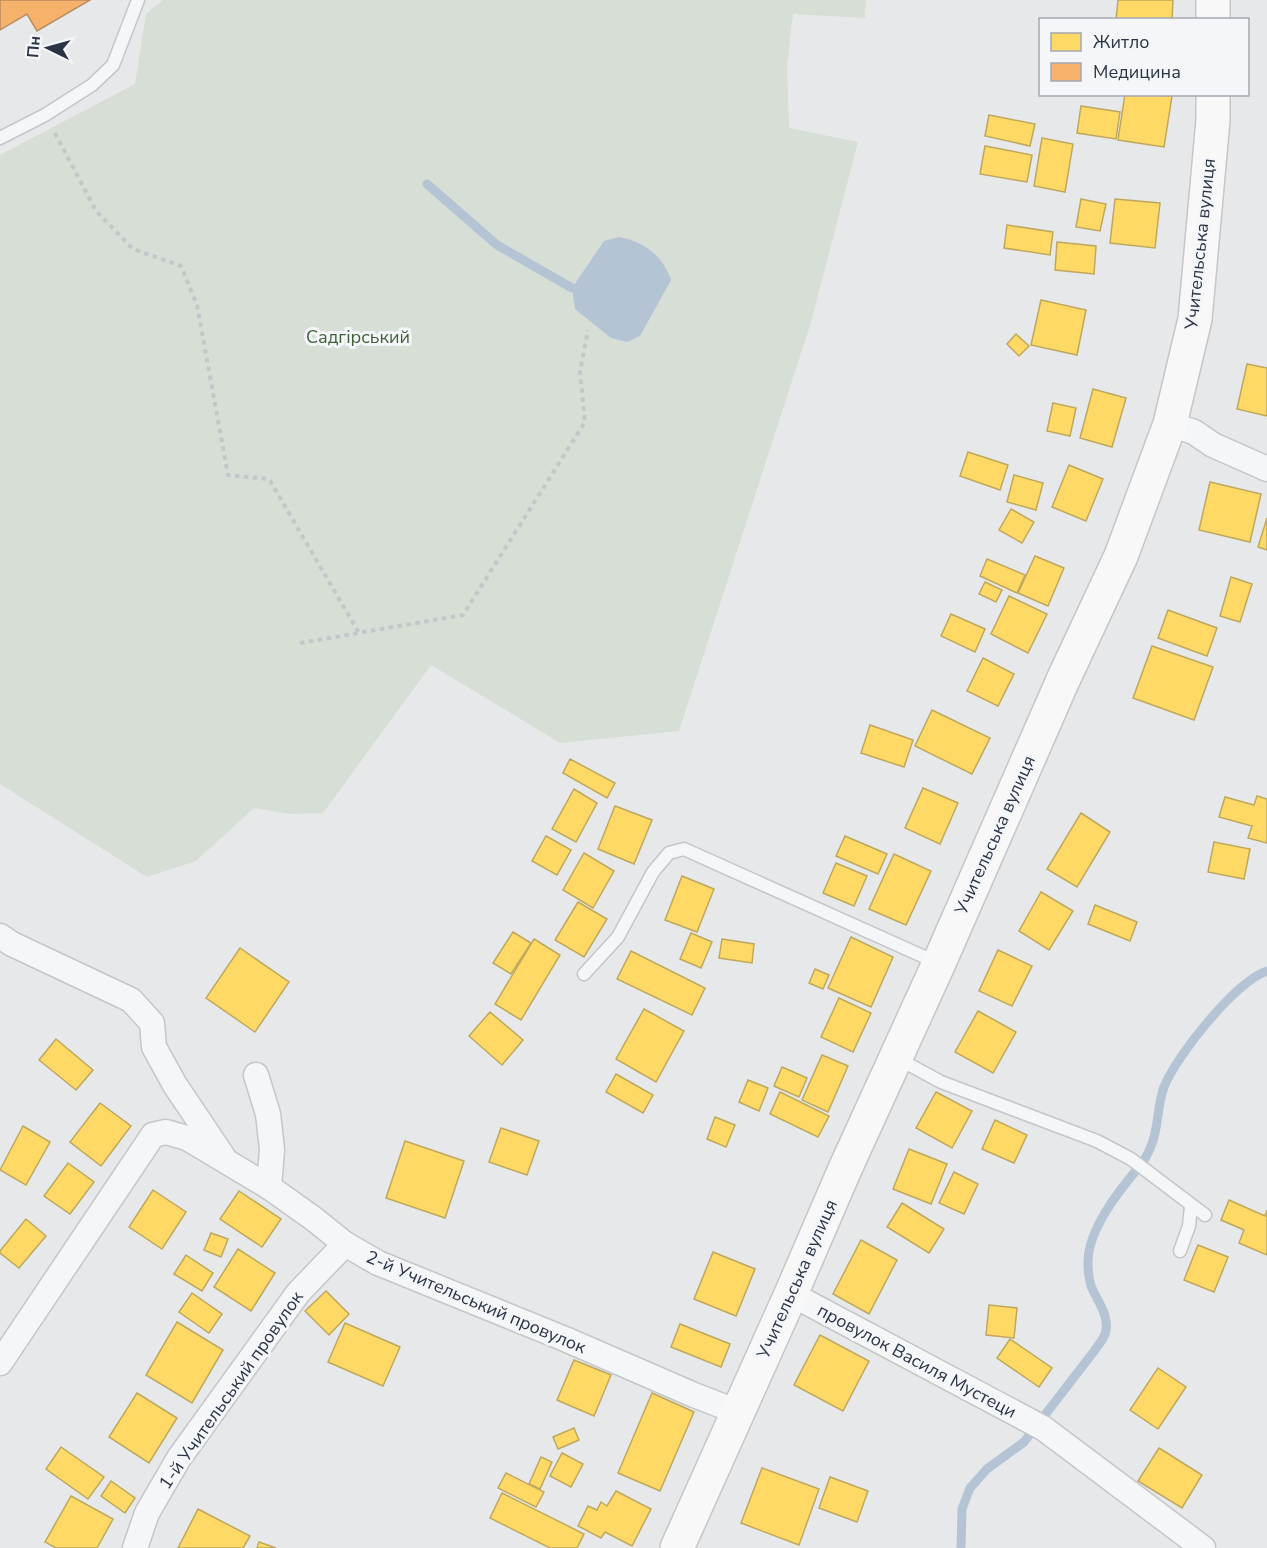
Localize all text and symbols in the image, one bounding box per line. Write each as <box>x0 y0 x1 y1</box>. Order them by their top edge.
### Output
north arrow <box>18 18 78 78</box>
legend <box>1039 18 1249 96</box>
text: Житло <box>1093 30 1149 54</box>
text: Пн <box>22 35 46 59</box>
text: Медицина <box>1093 60 1181 84</box>
street label: Учительська вулиця <box>1179 157 1221 332</box>
park label: Садгірський <box>306 325 410 349</box>
street label: Учительська вулиця <box>949 752 1041 919</box>
street label: Учительська вулиця <box>751 1196 843 1363</box>
street label: 2-й Учительський провулок <box>362 1245 590 1359</box>
street label: 1-й Учительський провулок <box>153 1286 309 1494</box>
street label: провулок Василя Мустеци <box>813 1298 1021 1424</box>

